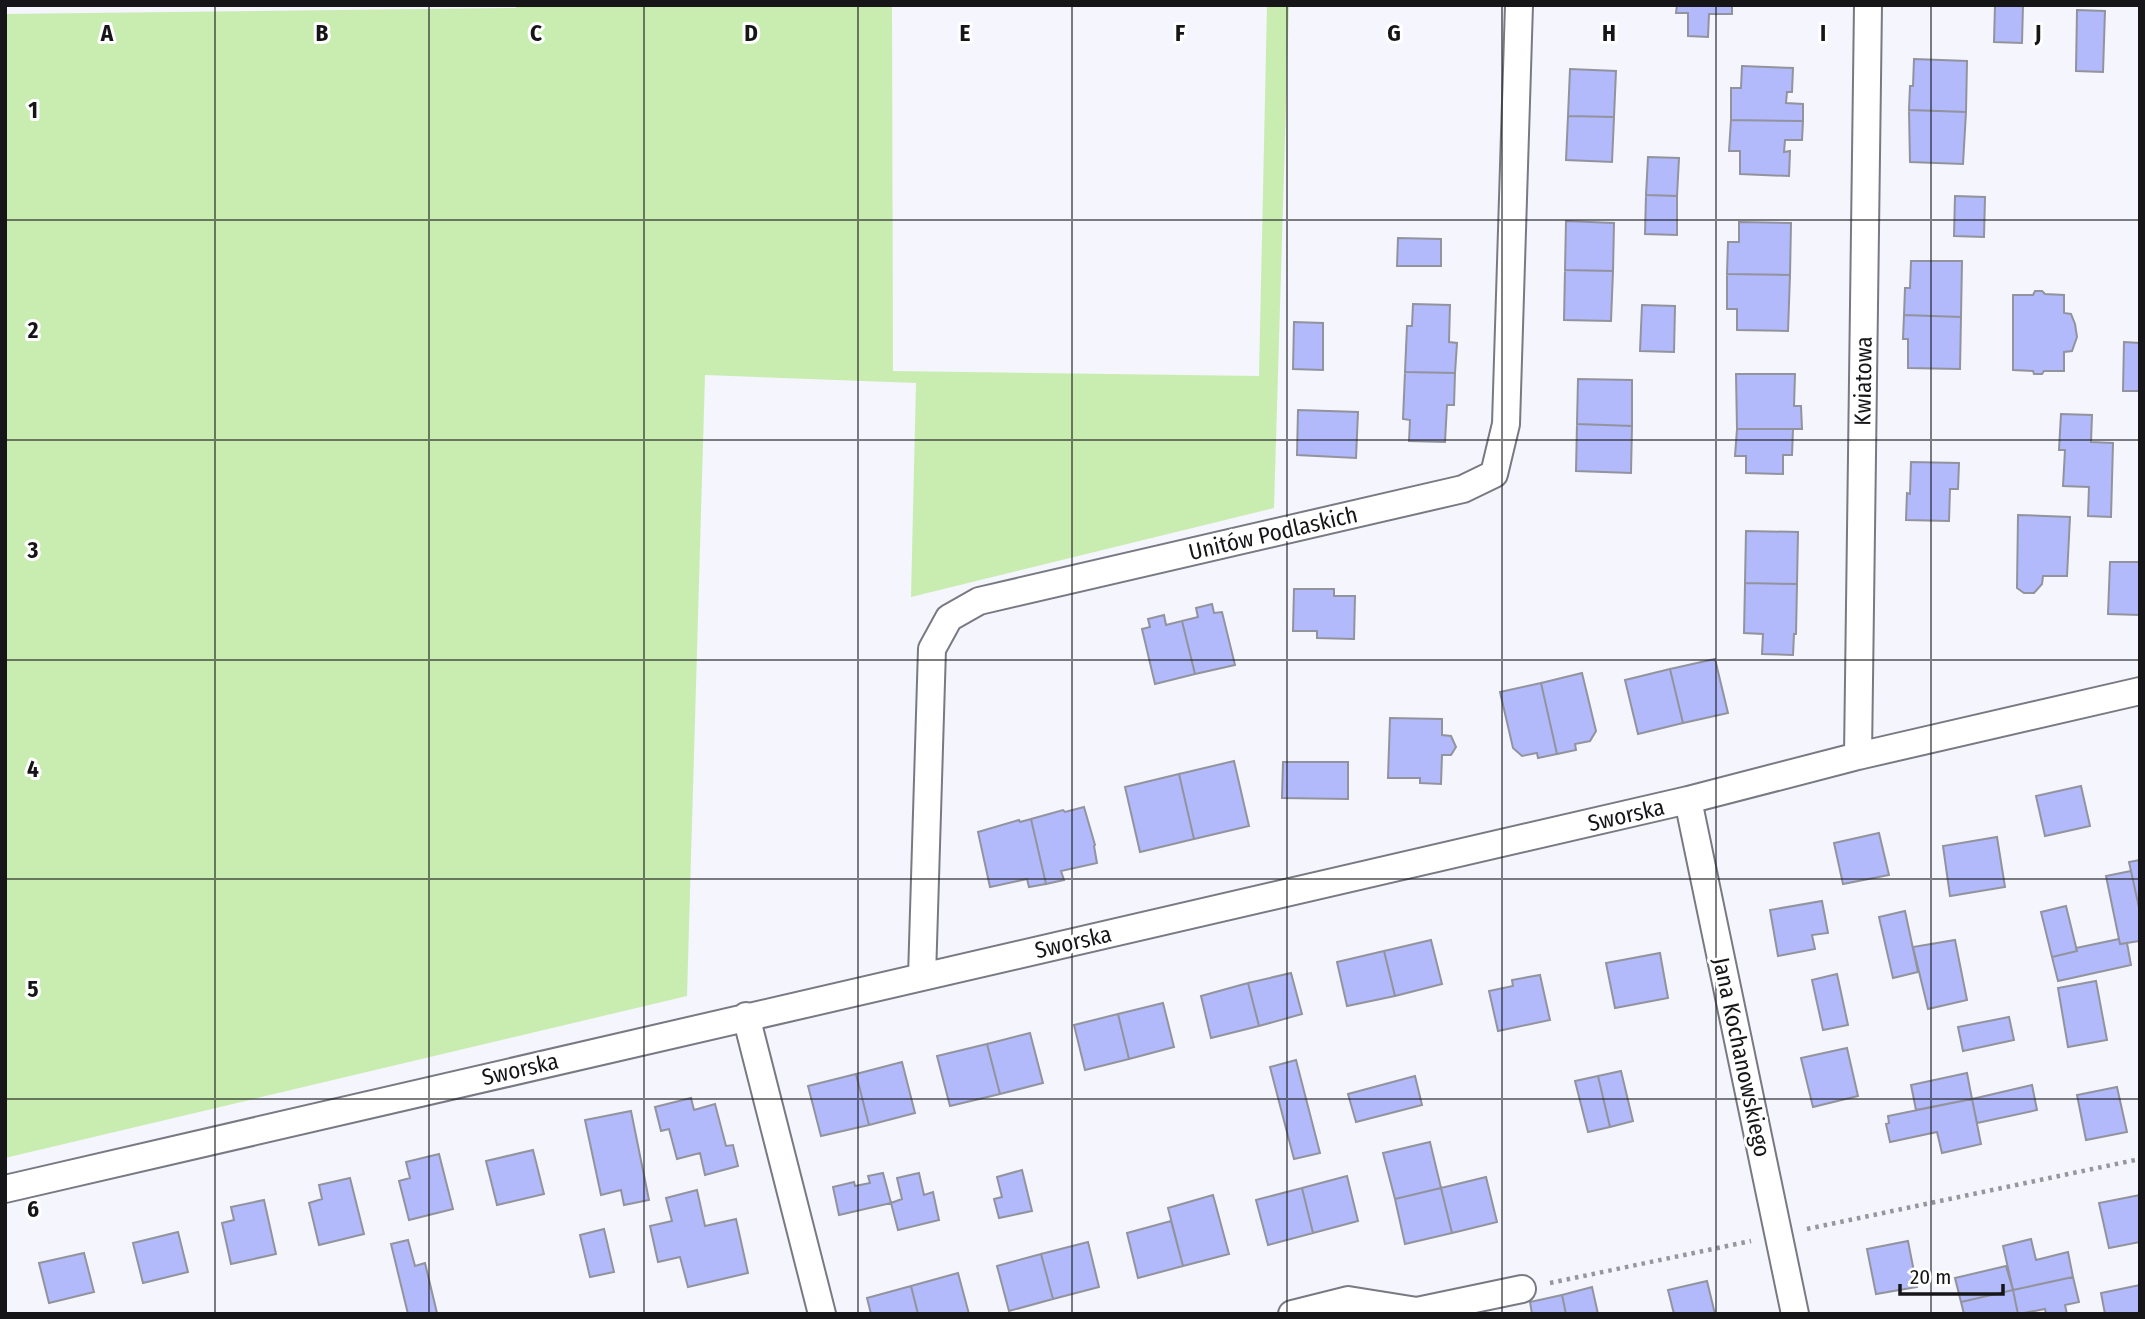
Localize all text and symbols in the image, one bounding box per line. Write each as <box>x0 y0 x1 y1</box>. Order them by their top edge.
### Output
text: A <box>100 19 114 47</box>
text: B <box>316 19 329 47</box>
text: C <box>530 19 542 47</box>
text: D <box>744 19 758 47</box>
text: E <box>960 19 971 47</box>
text: F <box>1175 19 1185 47</box>
text: G <box>1387 19 1401 47</box>
text: H <box>1602 19 1616 47</box>
text: I <box>1820 19 1826 47</box>
text: J <box>2034 19 2041 47</box>
text: 1 <box>28 96 38 124</box>
text: 2 <box>27 316 39 344</box>
street label: Kwiatowa <box>1848 336 1878 426</box>
street label: Unitów Podlaskich <box>1186 500 1360 566</box>
text: 3 <box>27 536 39 564</box>
text: 4 <box>27 755 39 783</box>
street label: Sworska <box>1585 793 1667 837</box>
street label: Sworska <box>1032 920 1114 964</box>
street label: Jana Kochanowskiego <box>1707 955 1777 1159</box>
text: 5 <box>27 975 39 1003</box>
street label: Sworska <box>479 1047 561 1091</box>
text: 6 <box>27 1195 39 1223</box>
scale bar <box>1900 1252 2003 1296</box>
text: 20 m <box>1910 1264 1951 1290</box>

